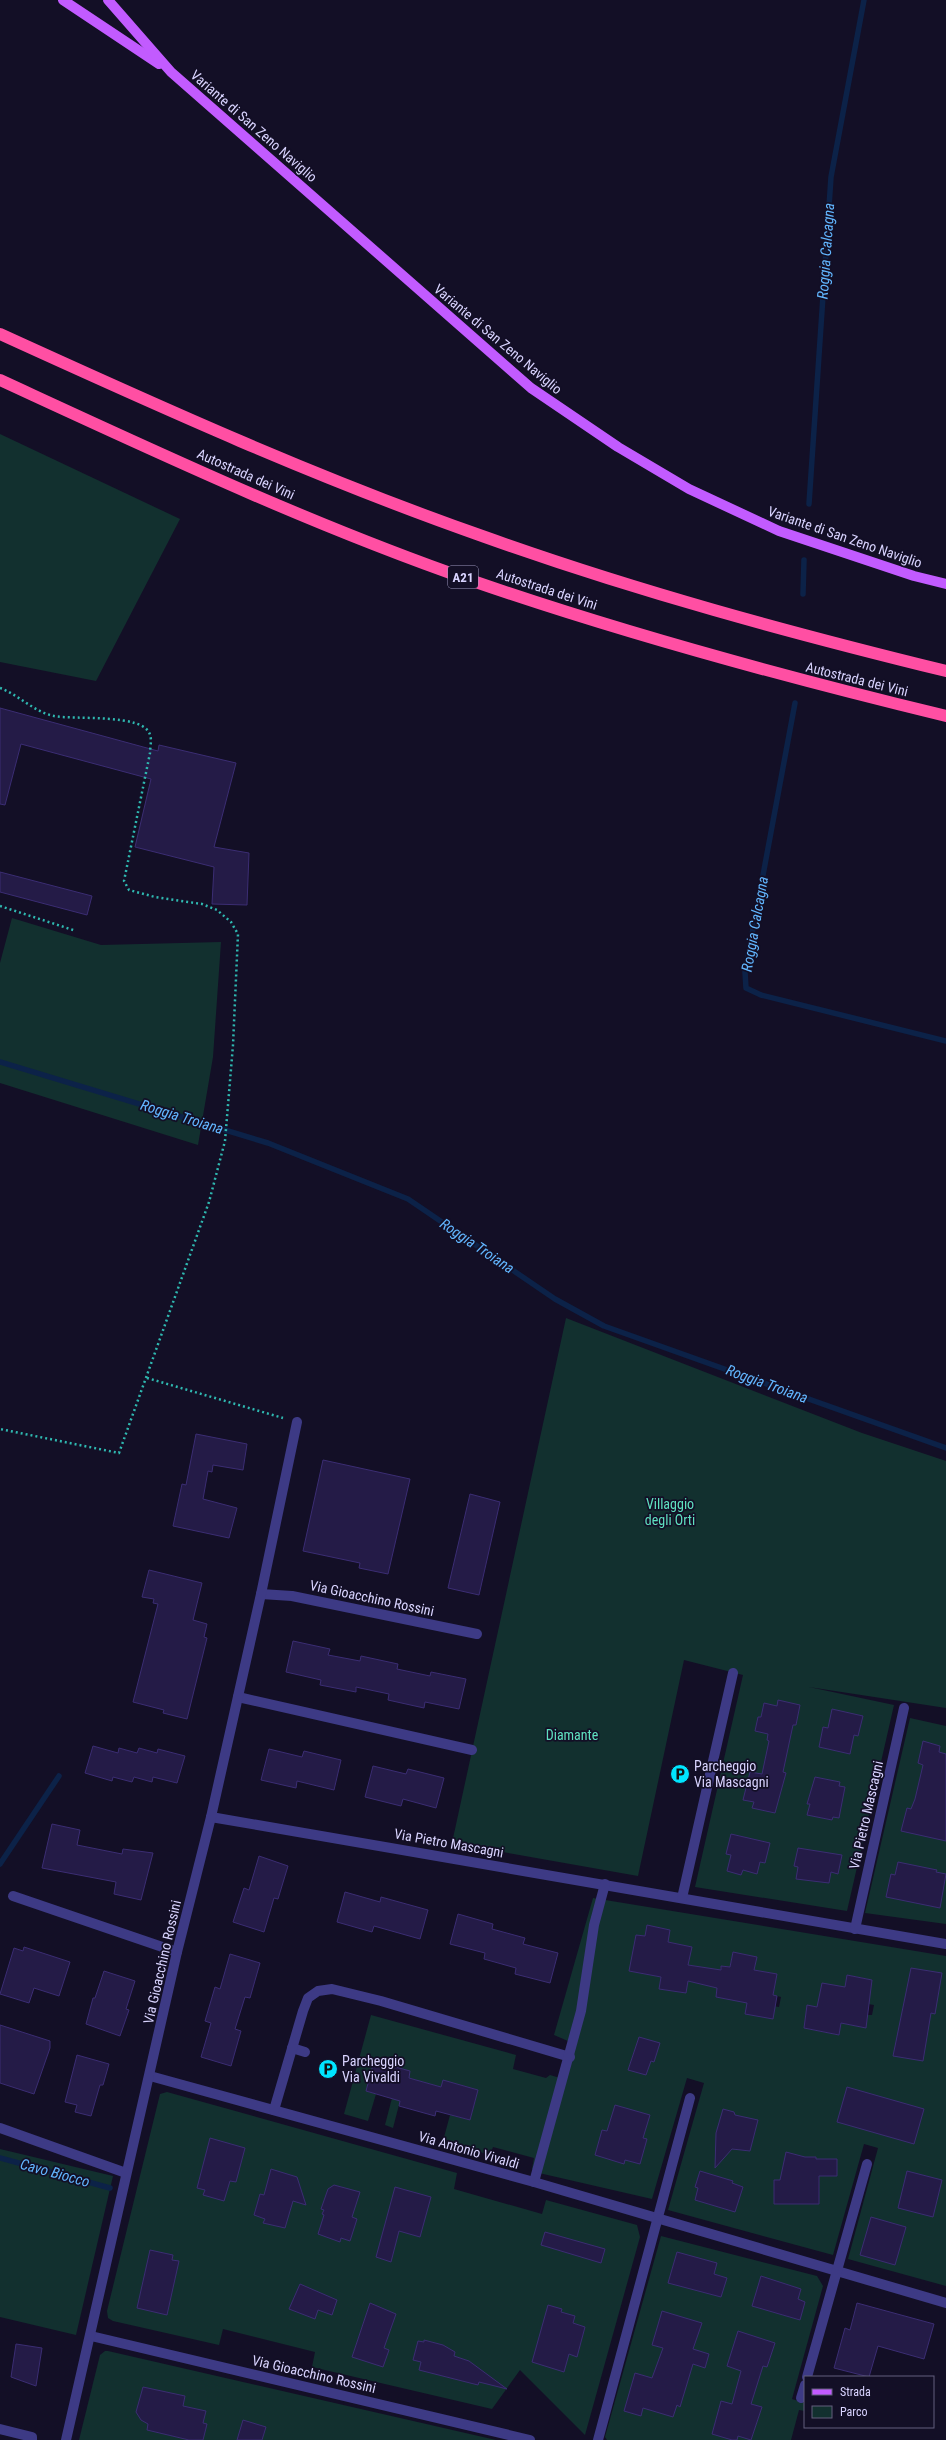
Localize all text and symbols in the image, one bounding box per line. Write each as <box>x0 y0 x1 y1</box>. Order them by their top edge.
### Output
street label: Variante di San Zeno Naviglio <box>188 67 320 185</box>
water label: Roggia Calcagna <box>814 202 838 300</box>
street label: Variante di San Zeno Naviglio <box>431 281 565 397</box>
street label: Autostrada dei Vini <box>195 445 297 503</box>
street label: Variante di San Zeno Naviglio <box>766 503 924 571</box>
street label: Autostrada dei Vini <box>495 565 599 613</box>
road number: A21 <box>448 566 478 588</box>
street label: Autostrada dei Vini <box>804 659 910 699</box>
water label: Roggia Calcagna <box>738 875 772 973</box>
water label: Roggia Troiana <box>138 1096 226 1138</box>
water label: Roggia Troiana <box>436 1215 518 1277</box>
water label: Roggia Troiana <box>724 1361 810 1407</box>
park label: Villaggio degli Orti <box>645 1496 695 1528</box>
street label: Via Gioacchino Rossini <box>308 1577 436 1619</box>
park label: Diamante <box>546 1727 599 1743</box>
place label: Parcheggio Via Mascagni <box>694 1758 769 1790</box>
street label: Via Pietro Mascagni <box>846 1759 886 1871</box>
parking icon: Parcheggio Via Mascagni <box>669 1763 691 1785</box>
street label: Via Pietro Mascagni <box>393 1826 505 1860</box>
street label: Via Gioacchino Rossini <box>140 1899 184 2025</box>
place label: Parcheggio Via Vivaldi <box>342 2053 404 2085</box>
parking icon: Parcheggio Via Vivaldi <box>317 2058 339 2080</box>
street label: Via Antonio Vivaldi <box>417 2128 521 2172</box>
water label: Cavo Biocco <box>18 2155 92 2191</box>
street label: Via Gioacchino Rossini <box>251 2352 377 2396</box>
legend <box>804 2376 934 2428</box>
text: Strada <box>840 2385 871 2399</box>
text: Parco <box>840 2405 867 2419</box>

